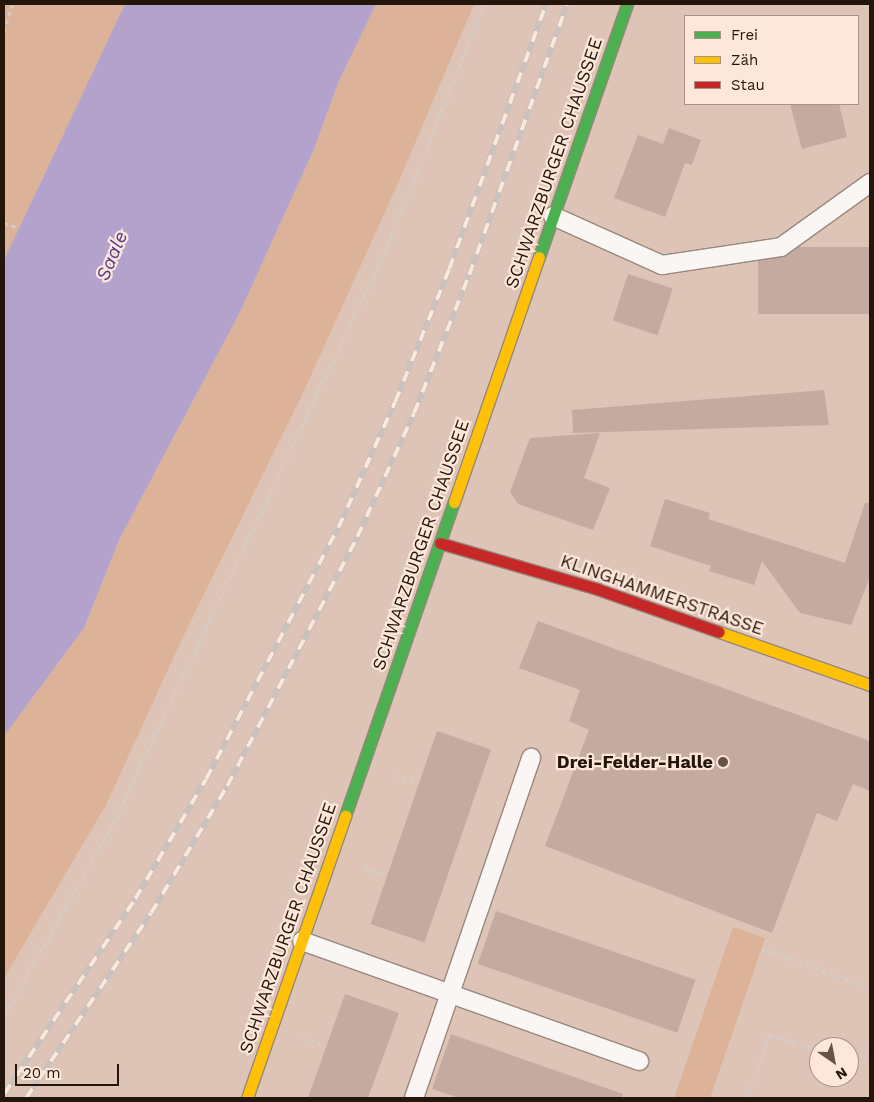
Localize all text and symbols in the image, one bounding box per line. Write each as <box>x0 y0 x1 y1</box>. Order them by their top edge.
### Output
legend <box>684 15 859 105</box>
text: Frei <box>731 26 758 44</box>
street label: SCHWARZBURGER CHAUSSEE <box>501 35 607 291</box>
text: Zäh <box>731 51 758 69</box>
text: Stau <box>731 76 765 94</box>
water label: Saale <box>91 228 133 284</box>
street label: SCHWARZBURGER CHAUSSEE <box>368 417 474 673</box>
street label: KLINGHAMMERSTRASSE <box>558 550 766 640</box>
place label: Drei-Felder-Halle <box>557 751 713 773</box>
marker: Drei-Felder-Halle <box>717 756 729 768</box>
street label: SCHWARZBURGER CHAUSSEE <box>235 800 341 1056</box>
north arrow <box>809 1037 859 1087</box>
scale bar <box>18 1054 121 1086</box>
text: 20 m <box>23 1064 61 1082</box>
text: N <box>833 1064 850 1083</box>

